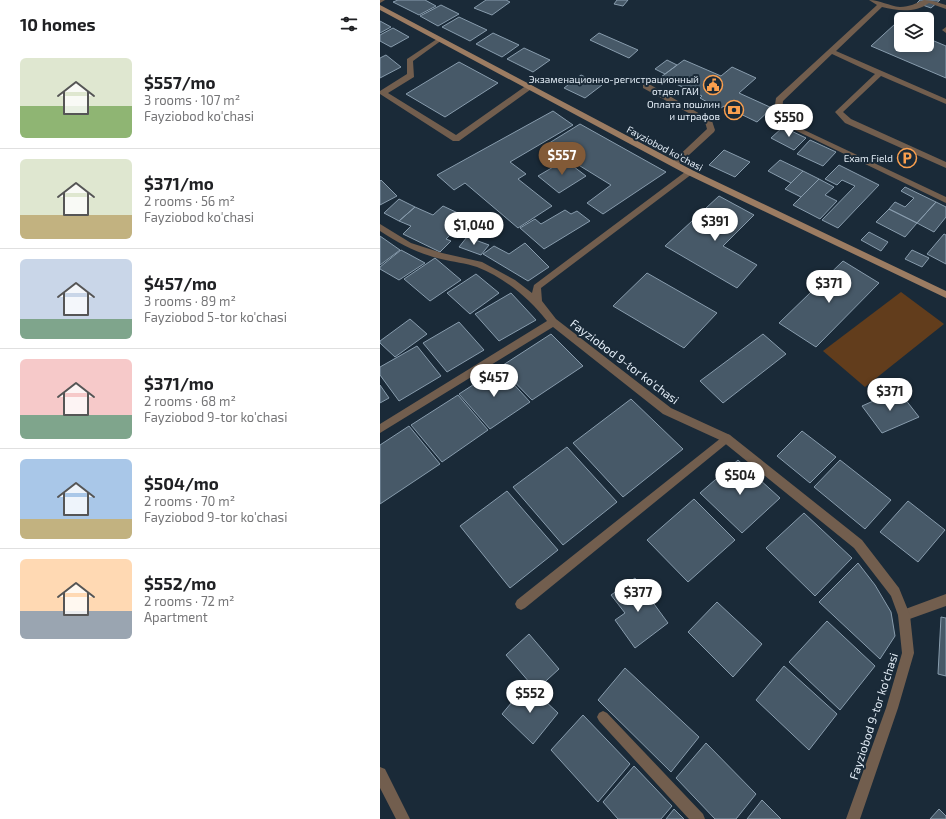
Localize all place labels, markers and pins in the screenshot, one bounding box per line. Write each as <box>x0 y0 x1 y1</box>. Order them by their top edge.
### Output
place label: Экзаменационно-регистрационный отдел ГАИ <box>529 73 699 97</box>
public building icon: Экзаменационно-регистрационный отдел ГАИ <box>702 74 724 96</box>
place label: Оплата пошлин и штрафов <box>647 98 720 122</box>
bank icon: Оплата пошлин и штрафов <box>723 99 745 121</box>
pin: $550 <box>765 104 813 138</box>
pin: $557 <box>538 142 586 176</box>
parking icon: Exam Field <box>896 147 918 169</box>
place label: Exam Field <box>844 152 893 164</box>
pin: $391 <box>691 208 739 242</box>
pin: $1,040 <box>441 212 507 246</box>
pin: $371 <box>805 270 853 304</box>
pin: $457 <box>470 364 518 398</box>
pin: $371 <box>866 378 914 412</box>
pin: $504 <box>716 462 764 496</box>
pin: $377 <box>614 579 662 613</box>
pin: $552 <box>506 680 554 714</box>

